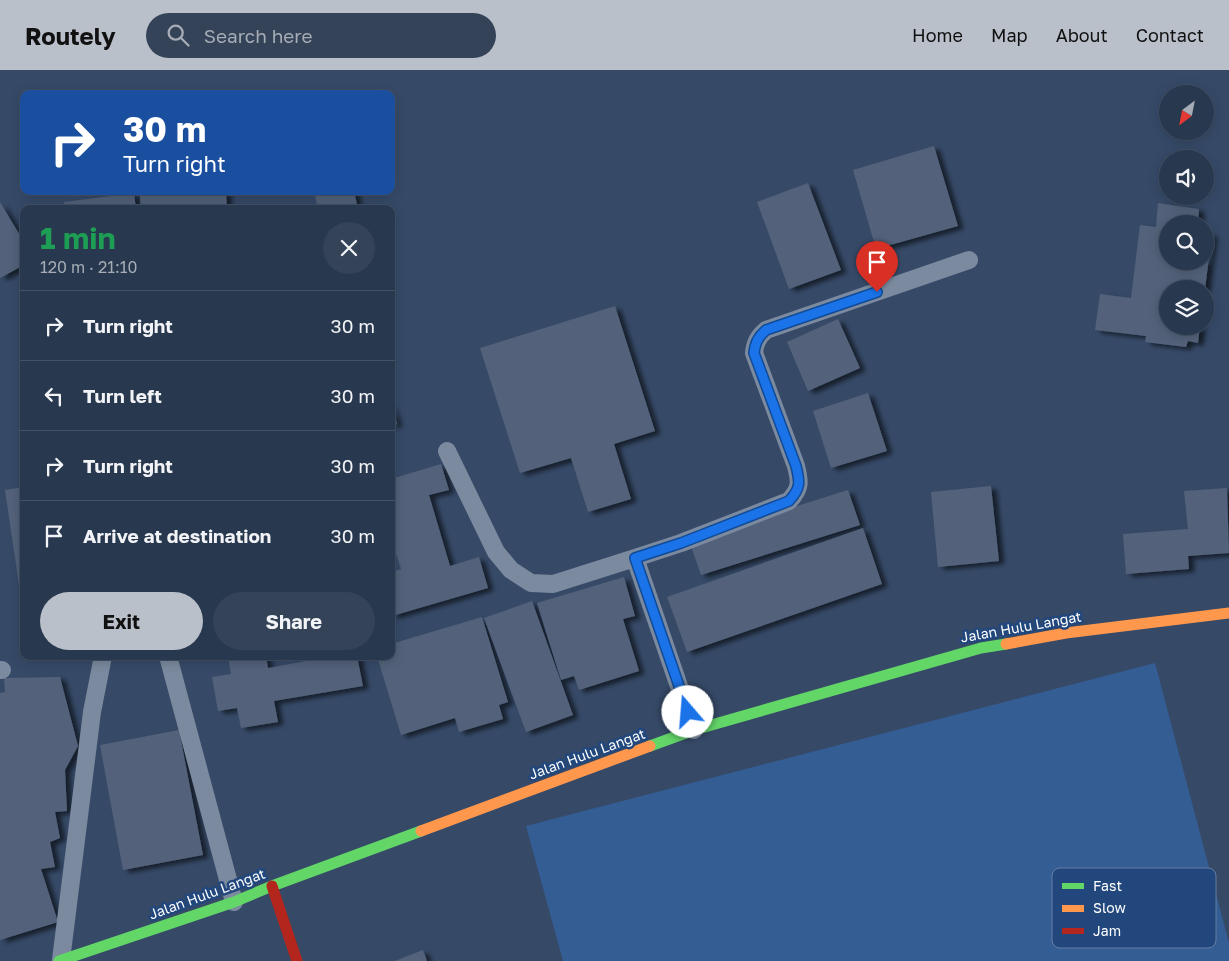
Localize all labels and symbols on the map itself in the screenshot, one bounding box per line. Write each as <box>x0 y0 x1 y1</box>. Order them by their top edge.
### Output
north arrow <box>1159 85 1214 140</box>
pin <box>856 241 898 292</box>
street label: Jalan Hulu Langat <box>959 608 1083 646</box>
position arrow <box>661 685 713 737</box>
street label: Jalan Hulu Langat <box>526 725 647 782</box>
street label: Jalan Hulu Langat <box>146 865 267 922</box>
legend <box>1052 868 1216 948</box>
text: Fast <box>1093 877 1122 894</box>
text: Slow <box>1093 899 1126 916</box>
text: Jam <box>1093 922 1121 939</box>

